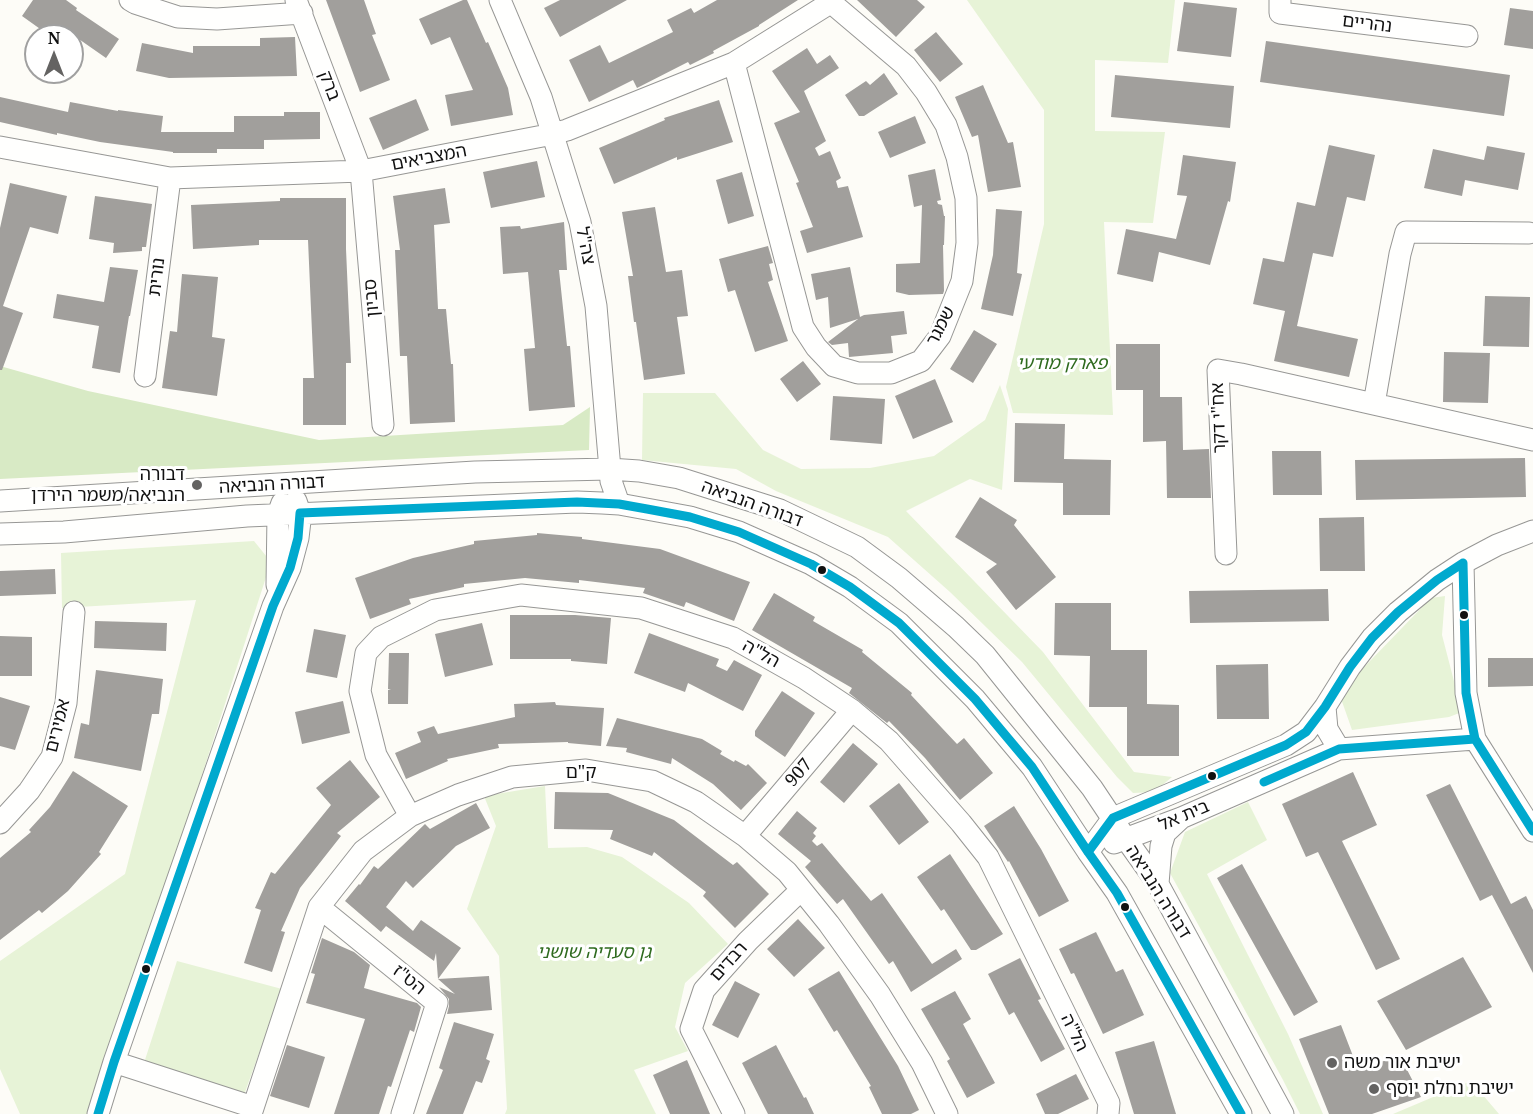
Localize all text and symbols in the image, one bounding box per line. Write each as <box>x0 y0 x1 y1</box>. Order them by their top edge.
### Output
street label: נהריים <box>1341 10 1393 38</box>
north arrow <box>24 24 84 84</box>
text: N <box>48 27 60 49</box>
street label: ברק <box>313 68 345 104</box>
street label: המצביאים <box>389 140 469 176</box>
street label: צה"ל <box>571 225 599 267</box>
street label: נורית <box>144 256 170 298</box>
street label: סביון <box>360 278 384 318</box>
street label: שמגר <box>922 303 960 349</box>
park label: פארק מודעי <box>1017 353 1107 375</box>
street label: אח"י דקר <box>1207 382 1231 454</box>
place label: דבורה הנביאה/משמר הירדן <box>31 464 185 506</box>
street label: דבורה הנביאה <box>218 471 326 499</box>
street label: דבורה הנביאה <box>698 476 806 532</box>
marker: דבורה הנביאה/משמר הירדן <box>190 478 204 492</box>
unlabelled marker <box>816 564 828 576</box>
unlabelled marker <box>1458 609 1470 621</box>
street label: הל"ה <box>739 635 783 673</box>
street label: אמירים <box>41 697 75 755</box>
street label: 907 <box>781 755 817 791</box>
street label: ק"ם <box>566 762 596 784</box>
unlabelled marker <box>1206 770 1218 782</box>
street label: בית אל <box>1155 796 1213 836</box>
street label: דבורה הנביאה <box>1121 841 1195 943</box>
unlabelled marker <box>1119 901 1131 913</box>
street label: רבדים <box>706 938 752 986</box>
park label: גן סעדיה שושני <box>537 942 651 964</box>
street label: הט"ז <box>388 960 430 1000</box>
unlabelled marker <box>140 963 152 975</box>
street label: הל"ה <box>1056 1011 1092 1055</box>
place label: ישיבת אור משה <box>1344 1052 1461 1074</box>
marker: ישיבת אור משה <box>1325 1056 1339 1070</box>
place label: ישיבת נחלת יוסף <box>1386 1078 1514 1100</box>
marker: ישיבת נחלת יוסף <box>1367 1082 1381 1096</box>

